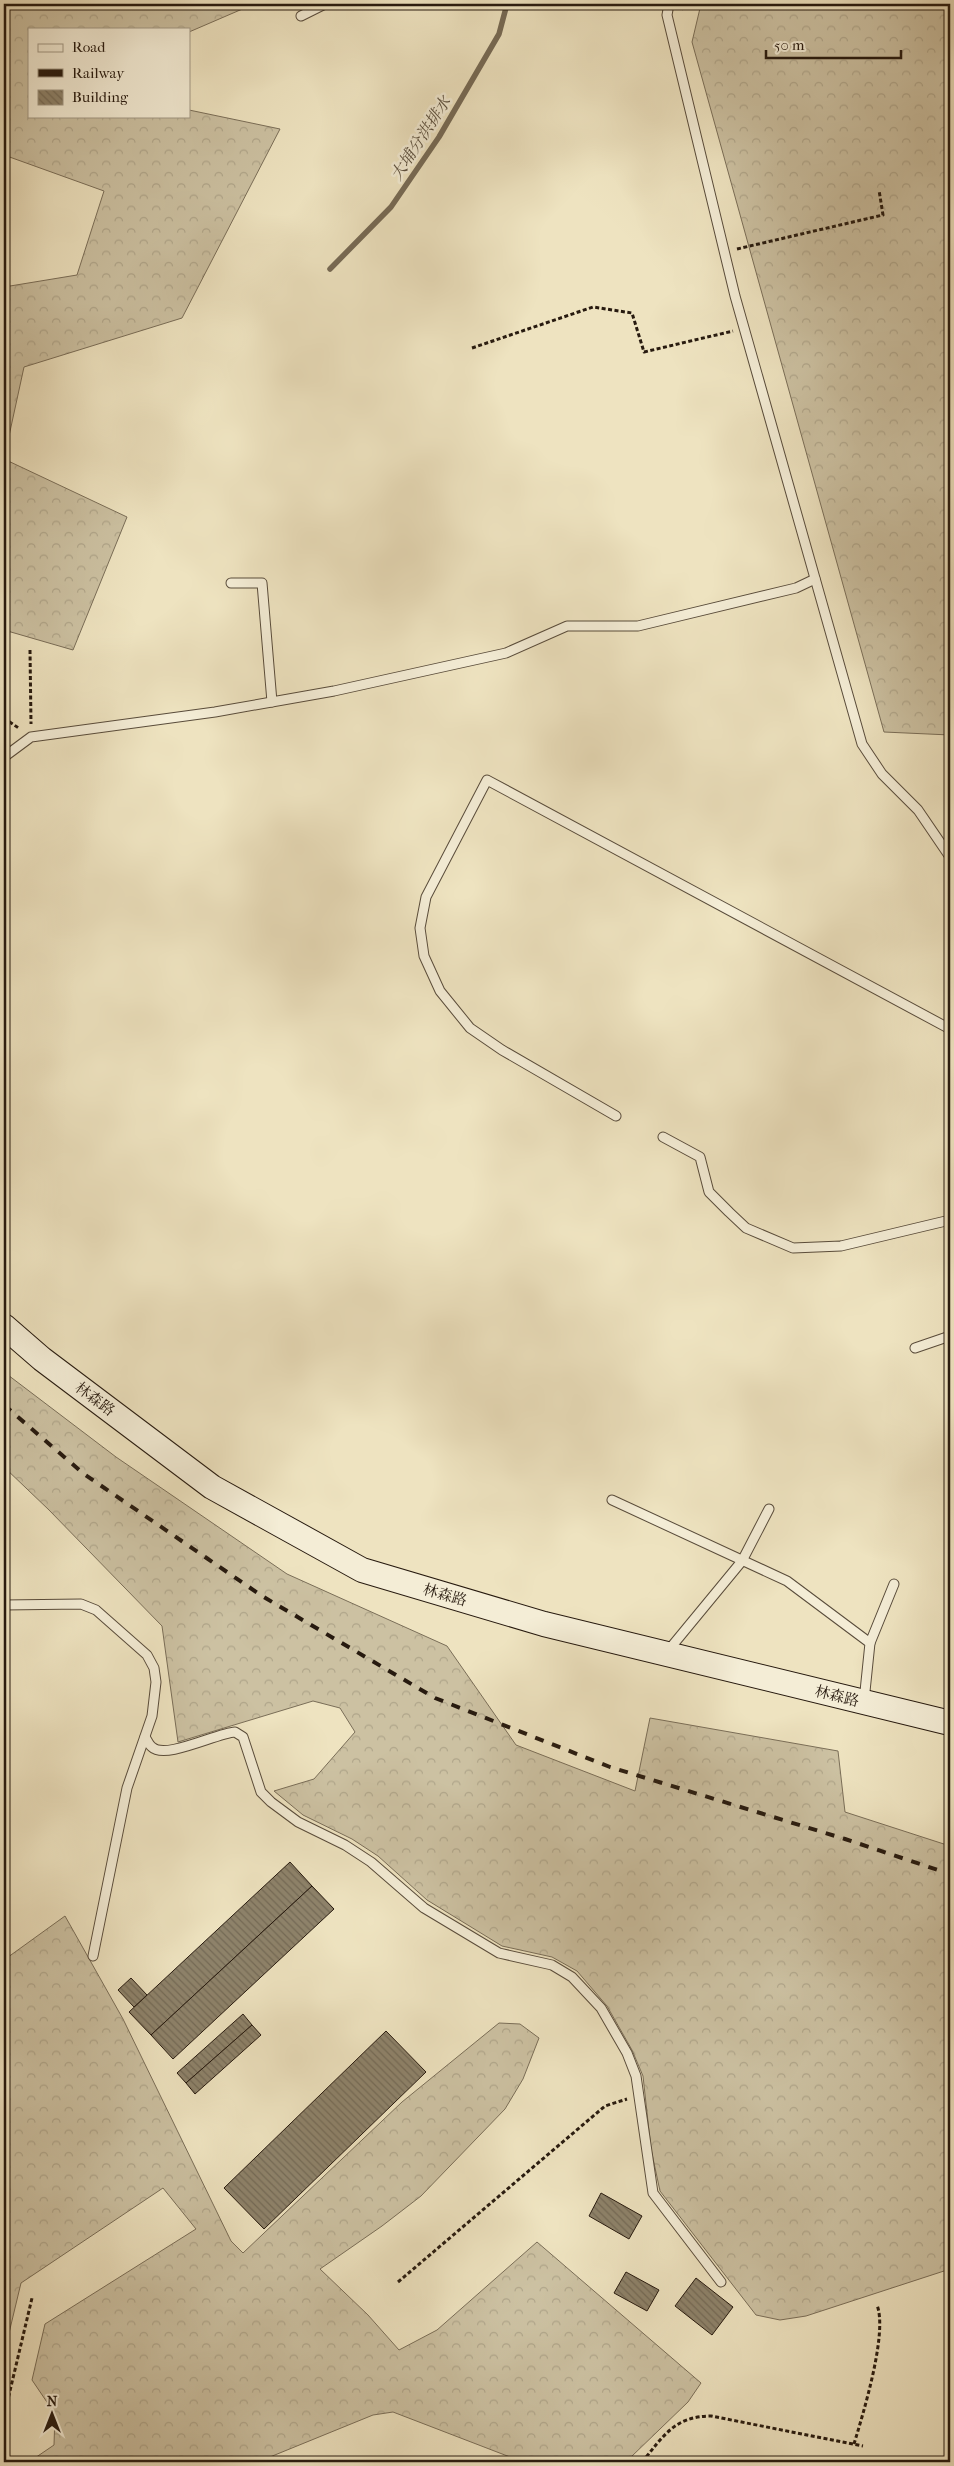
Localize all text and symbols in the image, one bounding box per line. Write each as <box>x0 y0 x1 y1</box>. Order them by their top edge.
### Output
legend <box>28 28 190 118</box>
scale bar <box>766 28 902 60</box>
text: 50 m <box>774 36 805 54</box>
text: Road <box>72 38 106 56</box>
text: Railway <box>72 64 125 82</box>
text: Building <box>72 88 129 106</box>
water label: 大埔分洪排水 <box>386 91 456 184</box>
street label: 林森路 <box>72 1378 118 1420</box>
street label: 林森路 <box>421 1580 469 1610</box>
street label: 林森路 <box>813 1682 861 1710</box>
north arrow <box>28 2388 78 2438</box>
text: N <box>47 2393 58 2410</box>

